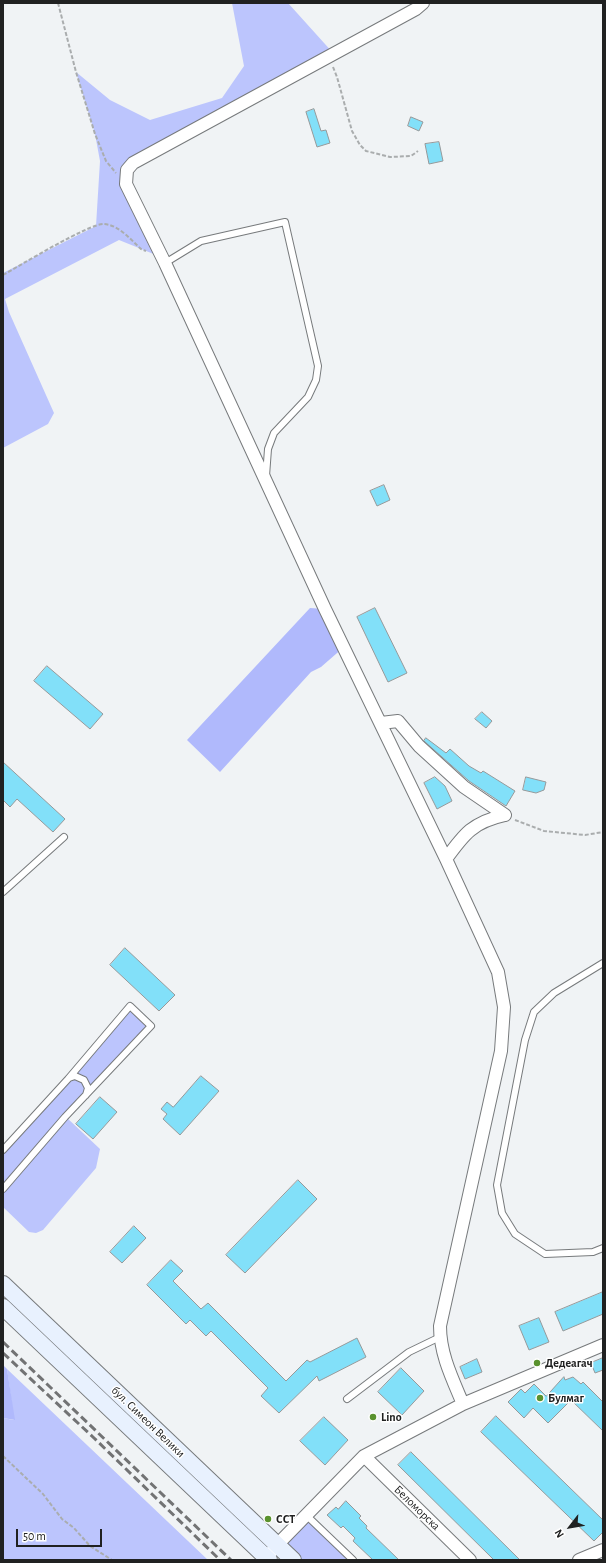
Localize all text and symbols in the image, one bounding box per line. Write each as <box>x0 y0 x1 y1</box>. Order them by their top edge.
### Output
place label: Дедеагач <box>545 1356 593 1370</box>
marker: Дедеагач <box>532 1358 542 1368</box>
street label: бул. Симеон Велики <box>108 1383 188 1461</box>
place label: Булмаг <box>548 1391 584 1405</box>
marker: Булмаг <box>535 1393 545 1403</box>
place label: Lino <box>381 1410 402 1424</box>
marker: Lino <box>368 1412 378 1422</box>
street label: Беломорска <box>391 1483 443 1533</box>
north arrow <box>550 1507 590 1547</box>
place label: ССТ <box>276 1512 295 1526</box>
marker: ССТ <box>263 1514 273 1524</box>
scale bar <box>18 1521 104 1547</box>
text: N <box>553 1527 566 1540</box>
text: 50 m <box>23 1530 46 1542</box>

